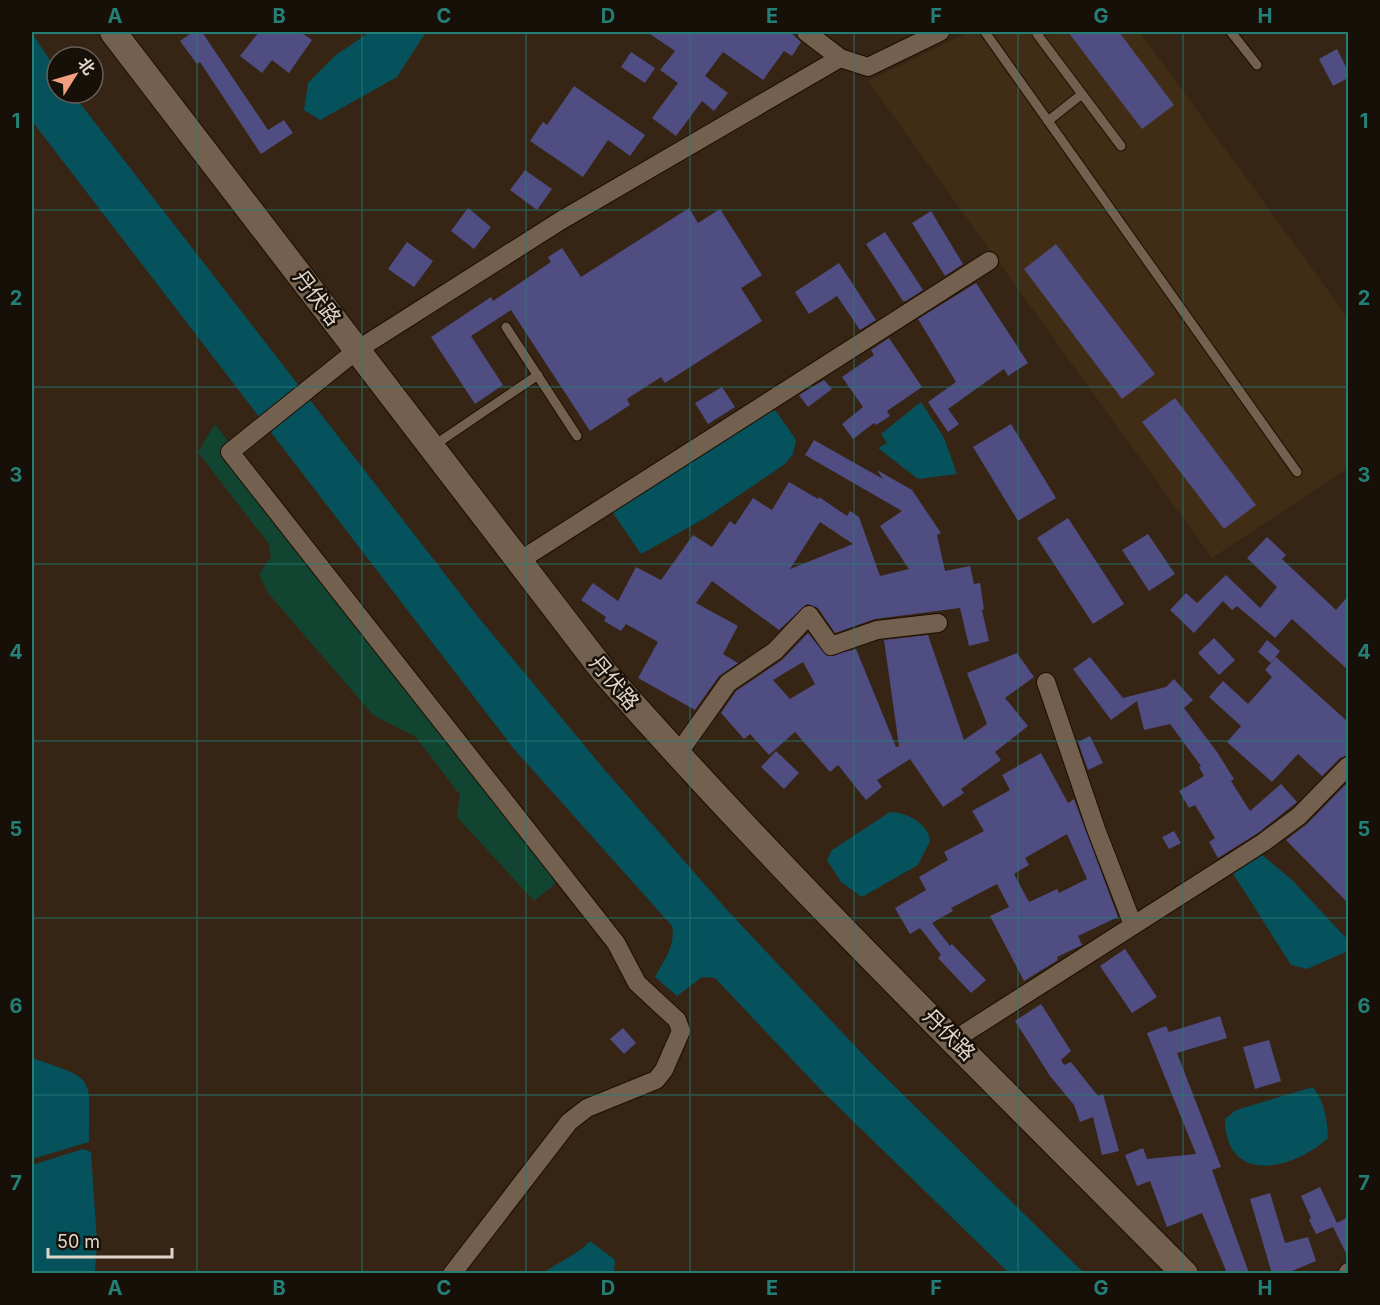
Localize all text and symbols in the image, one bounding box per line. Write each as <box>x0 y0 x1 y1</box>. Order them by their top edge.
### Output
text: A <box>108 4 123 28</box>
text: B <box>272 4 286 28</box>
text: C <box>437 4 451 28</box>
text: D <box>601 4 615 28</box>
text: E <box>766 4 778 28</box>
text: F <box>930 4 942 28</box>
text: G <box>1093 4 1109 28</box>
text: H <box>1258 4 1272 28</box>
north arrow <box>45 45 105 105</box>
text: 北 <box>74 54 100 78</box>
text: 1 <box>12 109 20 133</box>
text: 1 <box>1360 109 1368 133</box>
street label: 丹伏路 <box>288 265 346 330</box>
text: 2 <box>10 286 22 310</box>
text: 2 <box>1358 286 1370 310</box>
text: 3 <box>10 463 22 487</box>
text: 3 <box>1358 463 1370 487</box>
text: 4 <box>9 640 23 664</box>
text: 4 <box>1357 640 1371 664</box>
street label: 丹伏路 <box>585 651 644 715</box>
text: 5 <box>10 817 22 841</box>
text: 5 <box>1358 817 1370 841</box>
text: 6 <box>10 994 23 1018</box>
text: 6 <box>1358 994 1371 1018</box>
street label: 丹伏路 <box>918 1004 980 1066</box>
text: 7 <box>10 1171 22 1195</box>
text: 7 <box>1358 1171 1370 1195</box>
scale bar <box>48 1221 172 1259</box>
text: 50 m <box>57 1231 100 1252</box>
text: A <box>108 1276 123 1300</box>
text: B <box>272 1276 286 1300</box>
text: C <box>437 1276 451 1300</box>
text: D <box>601 1276 615 1300</box>
text: E <box>766 1276 778 1300</box>
text: F <box>930 1276 942 1300</box>
text: G <box>1093 1276 1109 1300</box>
text: H <box>1258 1276 1272 1300</box>

